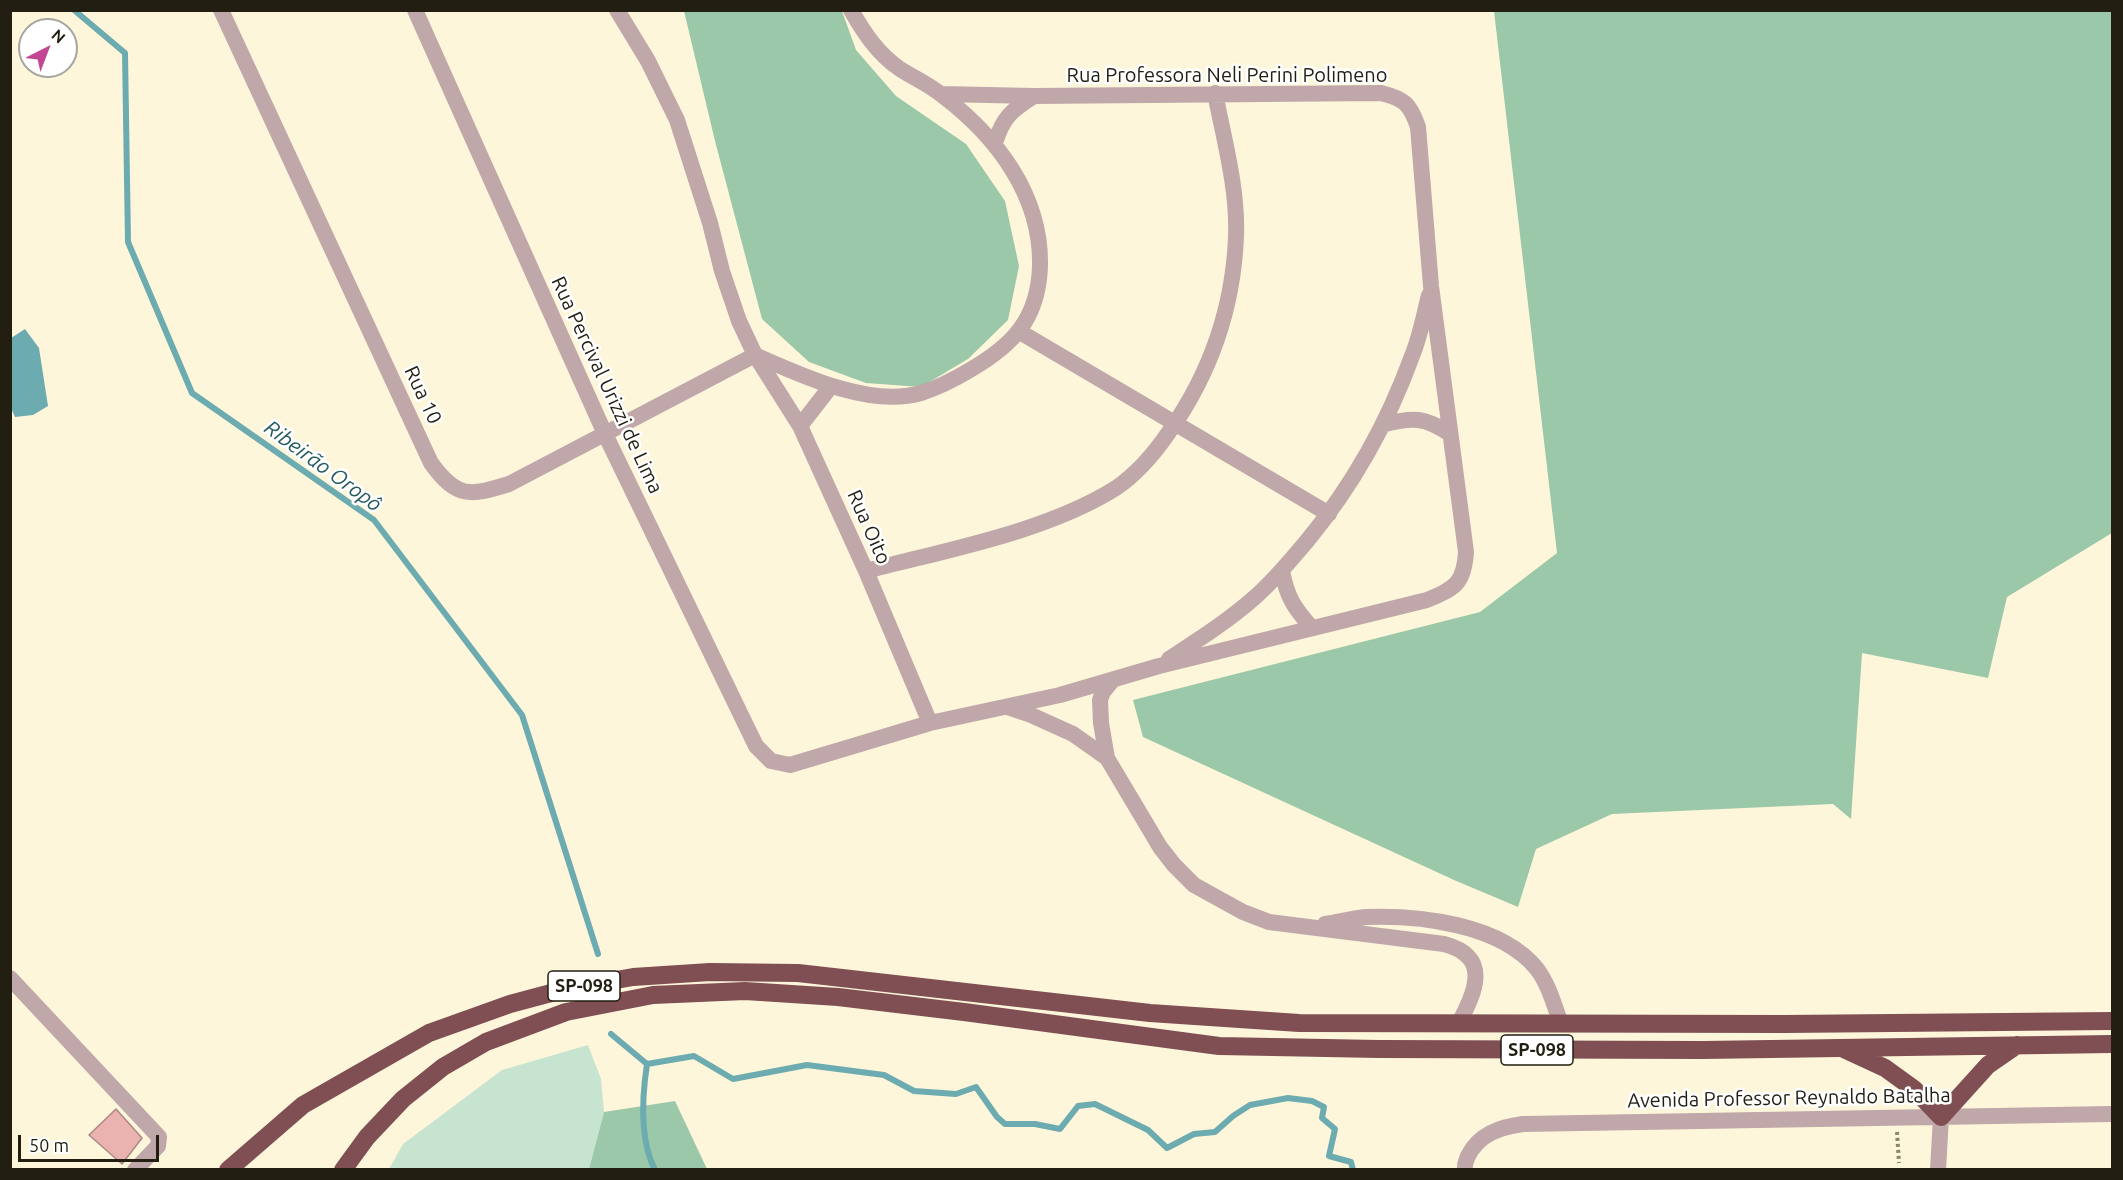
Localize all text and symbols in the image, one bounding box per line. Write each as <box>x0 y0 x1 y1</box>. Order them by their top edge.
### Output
north arrow <box>18 18 78 78</box>
text: N <box>48 25 69 47</box>
street label: Rua Professora Neli Perini Polimeno <box>1067 63 1387 87</box>
street label: Rua Percival Urizzi de Lima <box>546 273 668 497</box>
street label: Rua 10 <box>399 362 447 428</box>
water label: Ribeirão Oropô <box>259 415 387 517</box>
street label: Rua Oito <box>842 486 896 568</box>
road number: SP-098 <box>548 971 620 1001</box>
road number: SP-098 <box>1501 1035 1573 1065</box>
street label: Avenida Professor Reynaldo Batalha <box>1627 1083 1951 1113</box>
scale bar <box>21 1123 162 1161</box>
text: 50 m <box>29 1135 69 1155</box>

